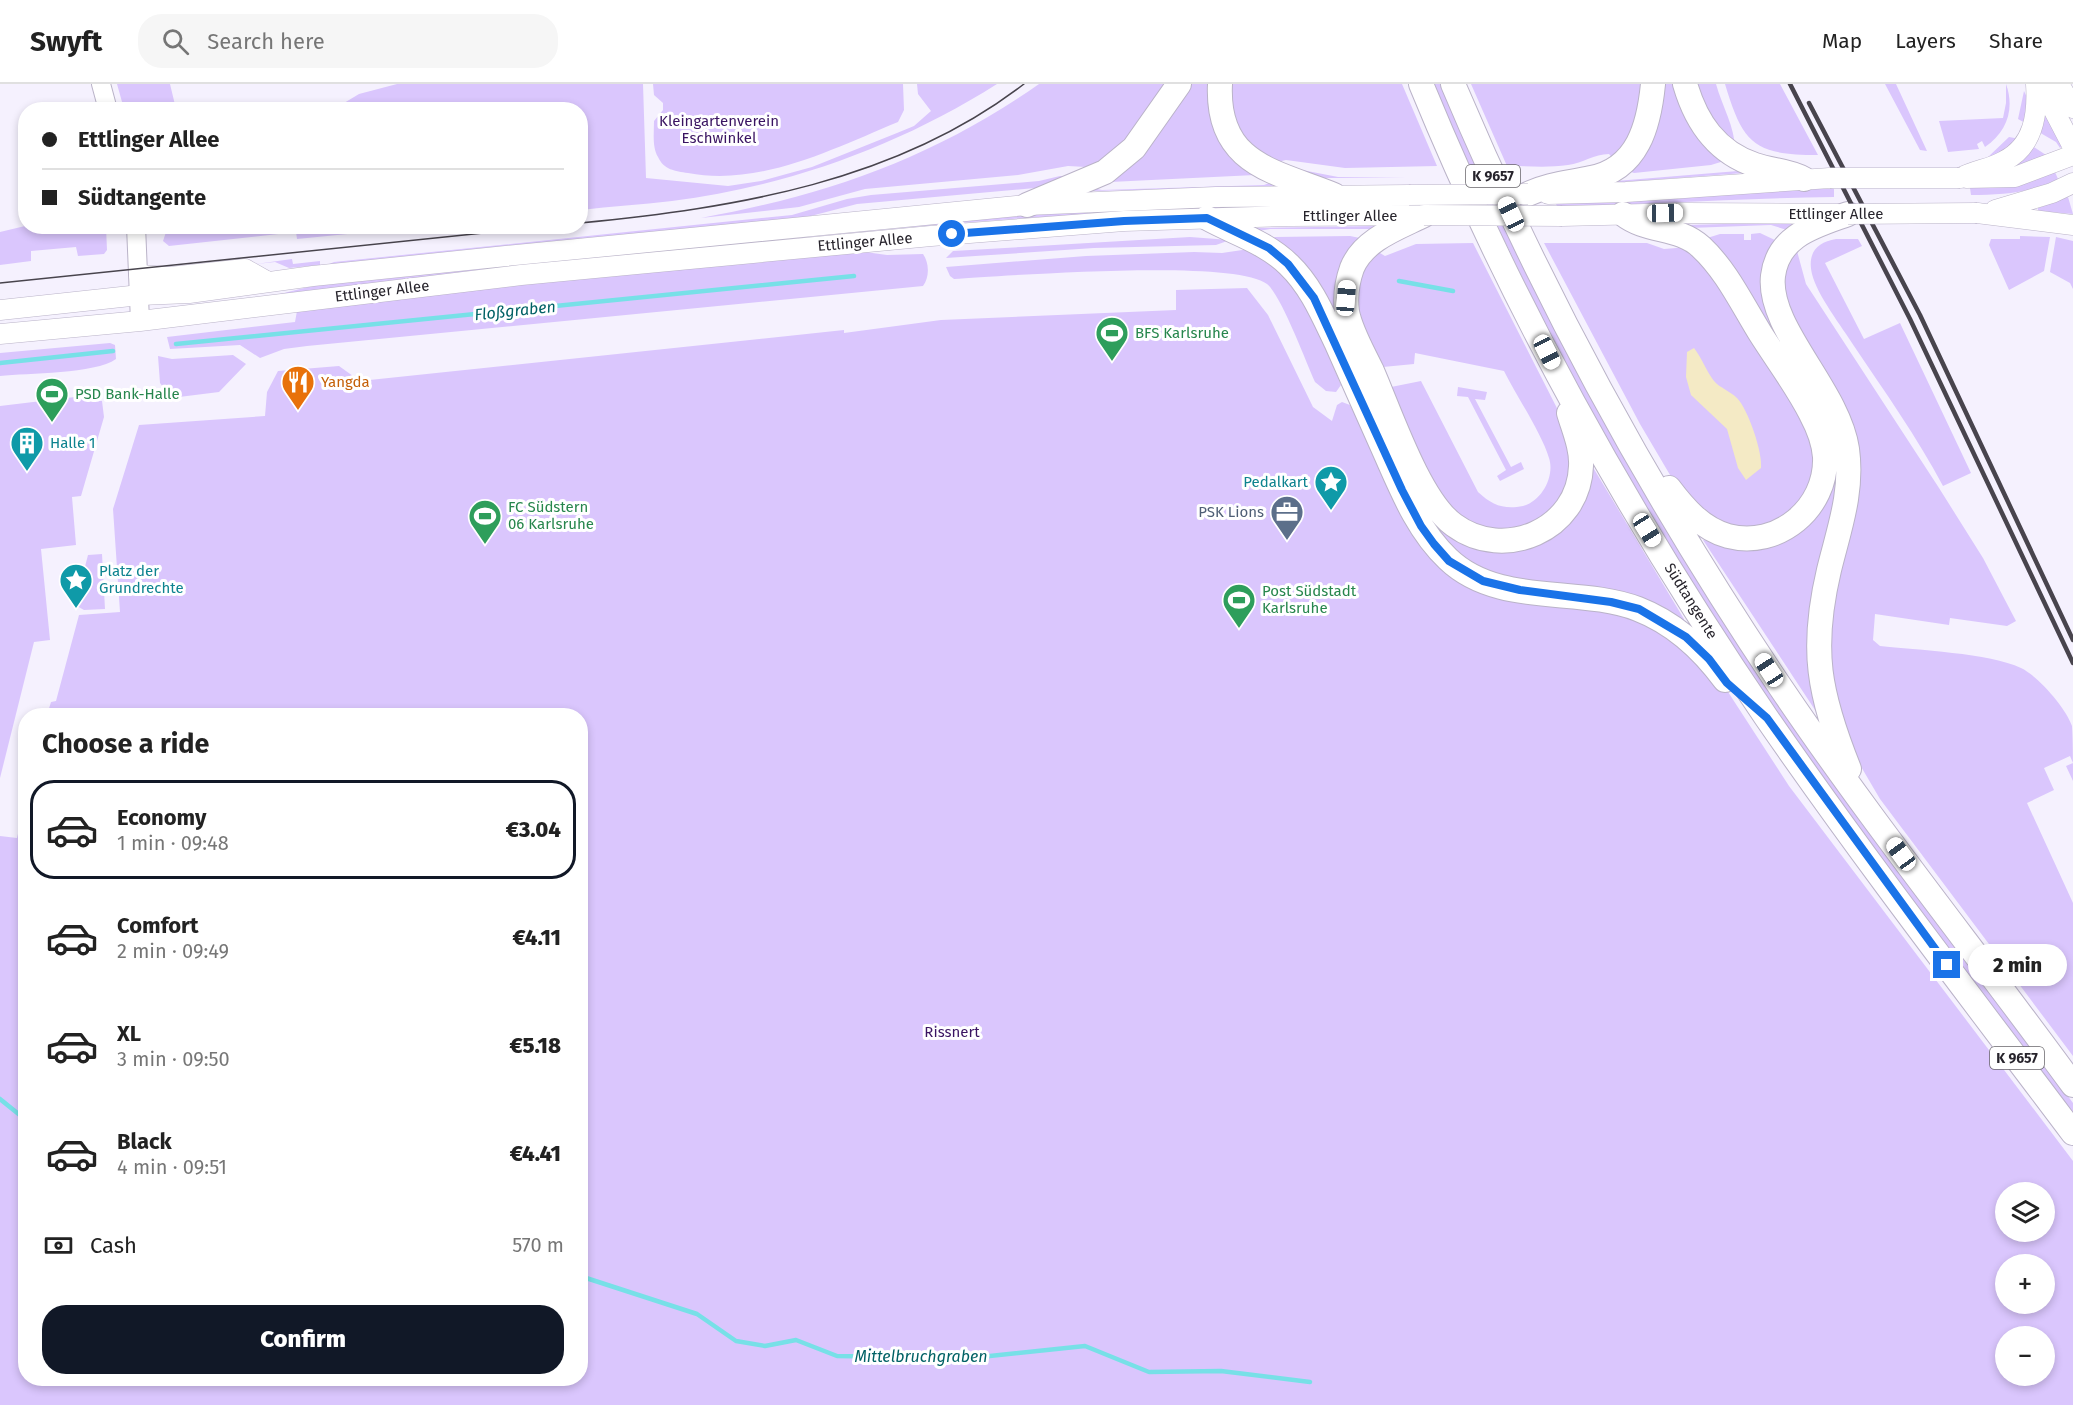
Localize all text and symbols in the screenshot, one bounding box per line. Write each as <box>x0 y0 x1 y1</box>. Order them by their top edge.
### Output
search box <box>138 14 558 68</box>
text: Swyft <box>30 25 102 58</box>
icon: search <box>159 25 192 58</box>
text: Search here <box>207 28 325 55</box>
text: Map <box>1822 28 1862 54</box>
text: Layers <box>1895 28 1956 54</box>
text: Share <box>1989 28 2043 54</box>
park label: Kleingartenverein Eschwinkel <box>659 112 779 147</box>
text: Ettlinger Allee <box>78 126 219 153</box>
road number: K 9657 <box>1466 165 1520 187</box>
text: Südtangente <box>78 184 206 211</box>
car <box>1495 194 1527 234</box>
car <box>1647 204 1683 222</box>
street label: Ettlinger Allee <box>1788 205 1884 223</box>
street label: Ettlinger Allee <box>1302 207 1398 225</box>
route start <box>938 220 965 247</box>
street label: Ettlinger Allee <box>817 229 913 255</box>
street label: Ettlinger Allee <box>334 276 430 306</box>
car <box>1335 279 1357 317</box>
water label: Floßgraben <box>473 297 557 324</box>
sports icon: BFS Karlsruhe <box>1094 315 1130 362</box>
place label: BFS Karlsruhe <box>1135 324 1229 342</box>
car <box>1531 332 1563 372</box>
restaurant icon: Yangda <box>280 364 316 411</box>
place label: Yangda <box>321 373 370 391</box>
sports icon: PSD Bank-Halle <box>34 376 70 423</box>
place label: PSD Bank-Halle <box>75 385 180 403</box>
building icon: Halle 1 <box>9 425 45 472</box>
place label: Halle 1 <box>50 434 96 452</box>
place icon: Pedalkart <box>1313 464 1349 511</box>
place label: Pedalkart <box>1243 473 1309 491</box>
office icon: PSK Lions <box>1269 494 1305 541</box>
sports icon: FC Südstern 06 Karlsruhe <box>467 498 503 545</box>
place label: FC Südstern 06 Karlsruhe <box>508 498 594 533</box>
place label: PSK Lions <box>1198 503 1264 521</box>
car <box>1630 510 1664 550</box>
street label: Südtangente <box>1661 560 1721 642</box>
place icon: Platz der Grundrechte <box>58 562 94 609</box>
place label: Platz der Grundrechte <box>99 562 184 597</box>
sports icon: Post Südstadt Karlsruhe <box>1221 582 1257 629</box>
place label: Post Südstadt Karlsruhe <box>1262 582 1357 617</box>
car <box>1752 650 1786 690</box>
text: Choose a ride <box>42 728 209 760</box>
icon: car <box>45 803 99 857</box>
text: Economy <box>117 804 206 831</box>
text: €3.04 <box>506 816 561 843</box>
text: 1 min · 09:48 <box>117 831 229 855</box>
car <box>1883 834 1919 874</box>
icon: car <box>45 911 99 965</box>
text: Comfort <box>117 912 198 939</box>
text: €4.11 <box>512 924 561 951</box>
text: 2 min · 09:49 <box>117 939 229 963</box>
callout: 2 min <box>1968 944 2067 986</box>
route end <box>1933 951 1960 978</box>
text: 2 min <box>1993 953 2042 977</box>
icon: car <box>45 1019 99 1073</box>
text: XL <box>117 1020 141 1047</box>
park label: Rissnert <box>924 1023 980 1041</box>
text: €5.18 <box>509 1032 561 1059</box>
text: 3 min · 09:50 <box>117 1047 230 1071</box>
road number: K 9657 <box>1990 1047 2044 1069</box>
icon: car <box>45 1127 99 1181</box>
text: Black <box>117 1128 172 1155</box>
text: €4.41 <box>510 1140 561 1167</box>
text: 4 min · 09:51 <box>117 1155 227 1179</box>
map controls <box>1995 1182 2055 1386</box>
button: layers <box>1995 1182 2055 1242</box>
icon: cash <box>42 1229 75 1262</box>
text: Cash <box>90 1232 137 1259</box>
text: 570 m <box>512 1233 564 1257</box>
button: + <box>1995 1254 2055 1314</box>
button: Confirm <box>42 1305 564 1374</box>
button: − <box>1995 1326 2055 1386</box>
water label: Mittelbruchgraben <box>855 1347 987 1366</box>

